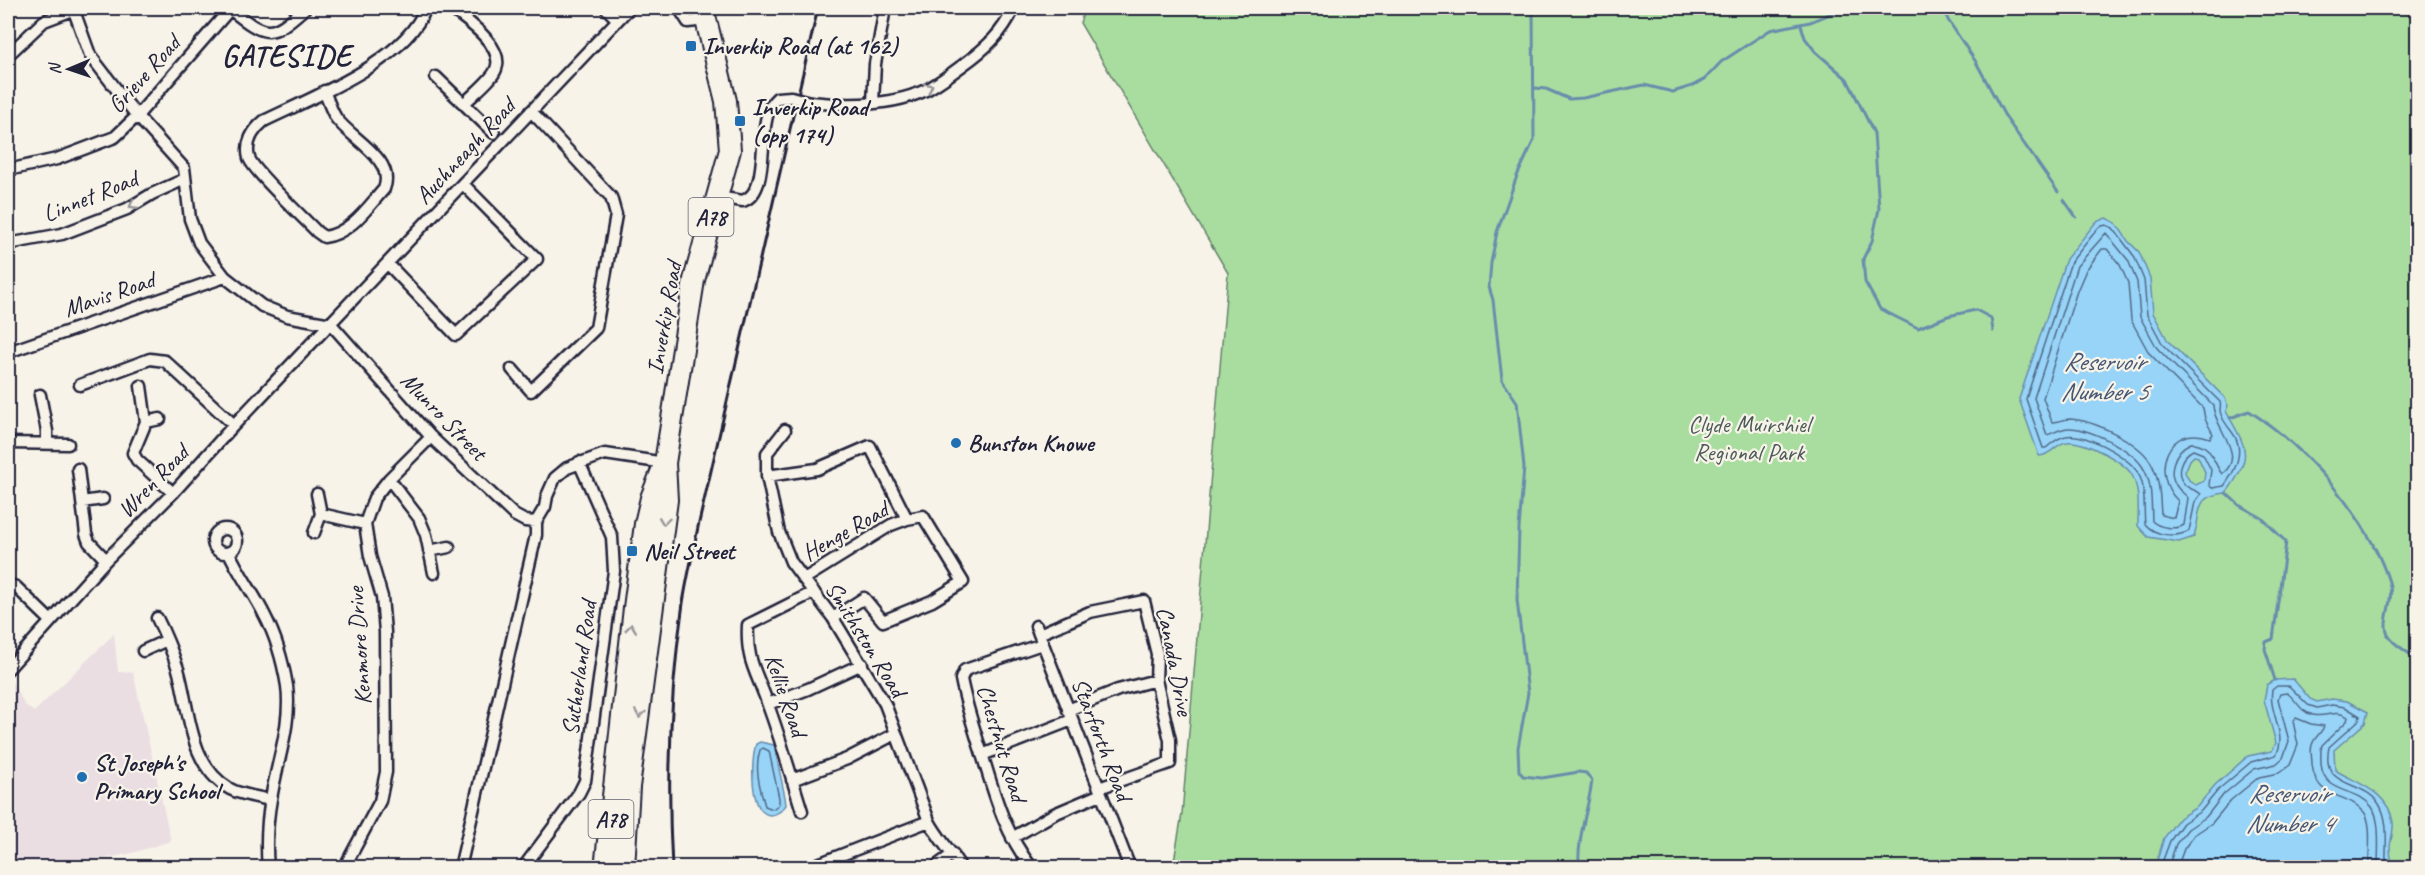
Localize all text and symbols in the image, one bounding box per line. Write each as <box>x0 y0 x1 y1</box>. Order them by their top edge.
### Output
street label: Grieve Road <box>101 26 189 119</box>
place label: Inverkip Road (at 162) <box>703 31 900 61</box>
district label: GATESIDE <box>222 37 355 75</box>
north arrow <box>39 39 99 99</box>
marker: Inverkip Road (at 162) <box>684 39 698 53</box>
text: N <box>45 61 65 75</box>
one-way arrow <box>923 83 934 95</box>
street label: Auchneagh Road <box>408 89 524 210</box>
place label: Inverkip Road (opp 174) <box>752 92 872 150</box>
marker: Inverkip Road (opp 174) <box>733 114 747 128</box>
street label: Linnet Road <box>38 162 145 228</box>
one-way arrow <box>129 198 139 209</box>
road number: A78 <box>688 198 734 236</box>
street label: Inverkip Road <box>639 256 689 377</box>
street label: Mavis Road <box>60 263 162 323</box>
water label: Reservoir Number 5 <box>2061 345 2153 408</box>
street label: Munro Street <box>395 365 495 468</box>
park label: Clyde Muirshiel Regional Park <box>1688 409 1814 467</box>
place label: Bunston Knowe <box>968 428 1095 458</box>
street label: Wren Road <box>111 436 198 524</box>
marker: Bunston Knowe <box>949 436 963 450</box>
street label: Henge Road <box>797 493 897 568</box>
one-way arrow <box>659 516 671 526</box>
place label: Neil Street <box>644 536 737 566</box>
marker: Neil Street <box>625 544 639 558</box>
street label: Smithston Road <box>819 576 915 705</box>
street label: Kenmore Drive <box>340 584 378 706</box>
street label: Sutherland Road <box>555 595 604 737</box>
street label: Canada Drive <box>1150 604 1201 720</box>
one-way arrow <box>625 624 637 633</box>
street label: Kellie Road <box>758 650 815 744</box>
street label: Starforth Road <box>1065 673 1140 808</box>
street label: Chestnut Road <box>970 681 1035 809</box>
one-way arrow <box>634 710 646 719</box>
place label: St Joseph's Primary School <box>94 748 224 806</box>
marker: St Joseph's Primary School <box>75 770 89 784</box>
water label: Reservoir Number 4 <box>2246 777 2338 840</box>
road number: A78 <box>588 800 634 838</box>

